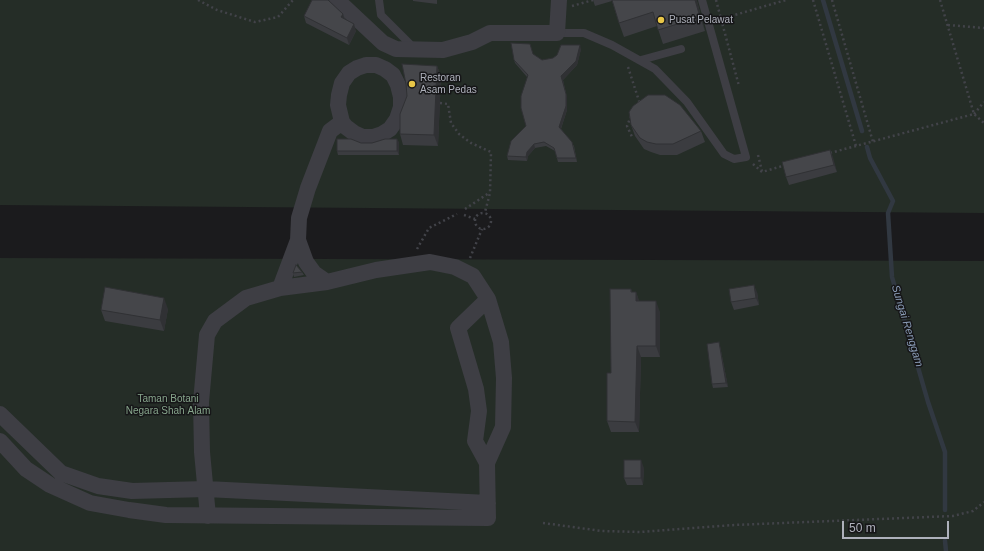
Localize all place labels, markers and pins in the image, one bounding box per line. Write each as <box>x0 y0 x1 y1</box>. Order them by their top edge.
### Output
place label: Pusat Pelawat <box>669 14 733 26</box>
marker: Pusat Pelawat <box>656 15 666 25</box>
place label: Restoran Asam Pedas <box>420 72 477 96</box>
marker: Restoran Asam Pedas <box>407 79 417 89</box>

